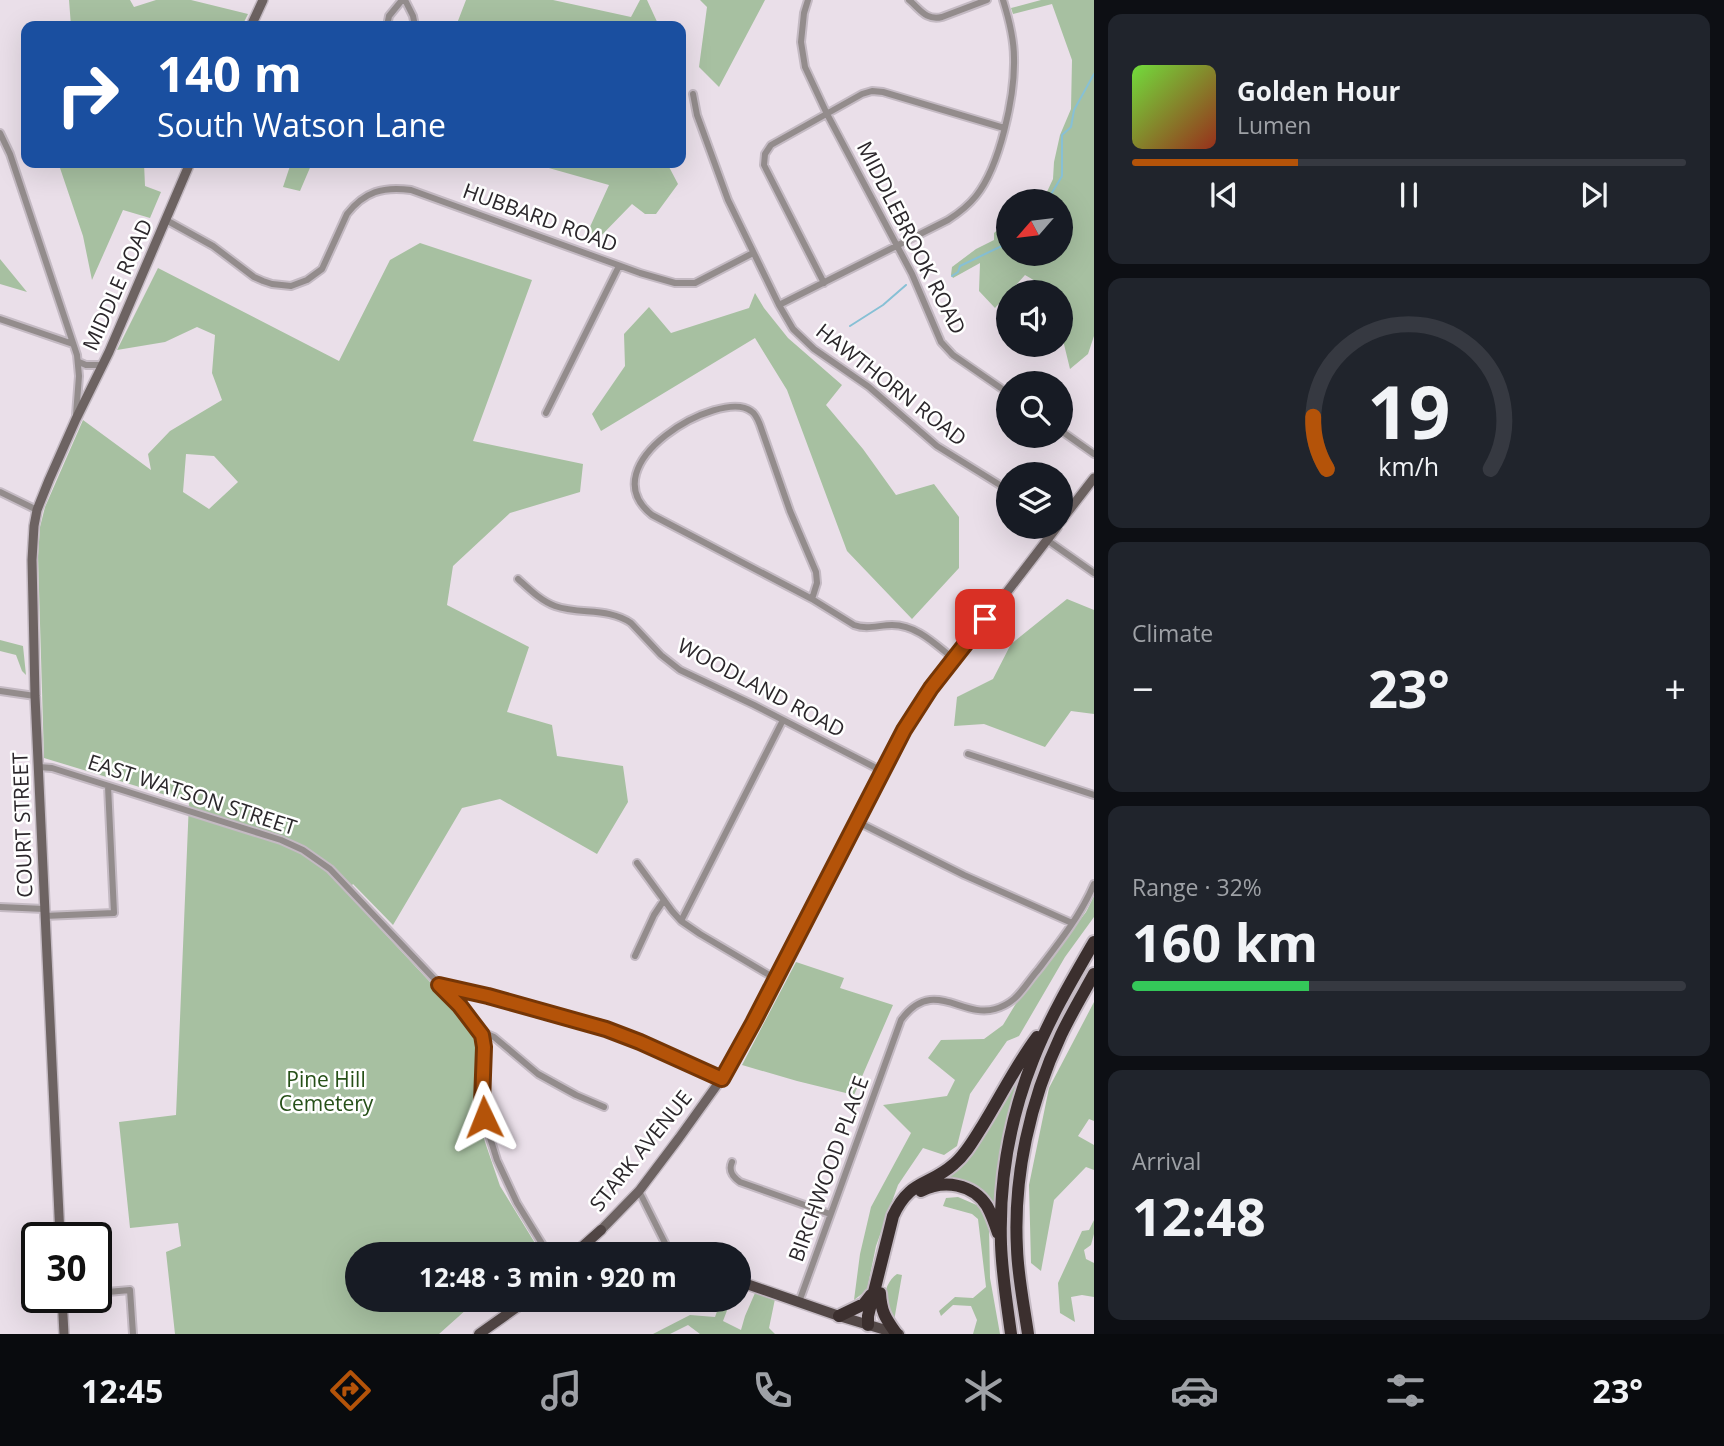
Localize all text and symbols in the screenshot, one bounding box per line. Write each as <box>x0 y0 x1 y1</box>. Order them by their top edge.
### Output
text: 140 m <box>157 40 302 106</box>
icon: right <box>42 49 133 140</box>
text: Golden Hour <box>1237 73 1400 109</box>
text: South Watson Lane <box>157 103 446 146</box>
text: Lumen <box>1237 109 1311 141</box>
street label: MIDDLEBROOK ROAD <box>851 136 973 339</box>
street label: HUBBARD ROAD <box>459 176 622 258</box>
icon: previous <box>1205 176 1243 214</box>
icon: pause <box>1390 176 1428 214</box>
icon: next <box>1575 176 1613 214</box>
north arrow <box>996 189 1073 266</box>
map controls <box>996 189 1073 539</box>
street label: MIDDLE ROAD <box>76 214 159 355</box>
button: sound <box>996 280 1073 357</box>
street label: HAWTHORN ROAD <box>811 317 973 452</box>
text: 19 <box>1367 361 1451 460</box>
button: search <box>996 371 1073 448</box>
text: km/h <box>1379 449 1439 483</box>
button: layers <box>996 462 1073 539</box>
pin <box>955 589 1015 649</box>
icon: arrive <box>966 600 1004 638</box>
text: Climate <box>1132 617 1213 649</box>
street label: WOODLAND ROAD <box>673 631 850 743</box>
text: 23° <box>1368 652 1450 723</box>
text: − <box>1132 662 1154 714</box>
text: + <box>1664 662 1686 714</box>
street label: EAST WATSON STREET <box>84 747 301 841</box>
street label: COURT STREET <box>5 751 39 898</box>
text: Range · 32% <box>1132 871 1262 903</box>
text: 160 km <box>1132 906 1318 977</box>
park label: Pine Hill Cemetery <box>279 1065 374 1117</box>
street label: BIRCHWOOD PLACE <box>781 1072 875 1265</box>
position arrow <box>447 1080 521 1154</box>
street label: STARK AVENUE <box>583 1084 698 1217</box>
text: Arrival <box>1132 1145 1201 1177</box>
text: 12:48 <box>1132 1180 1266 1251</box>
speed limit sign: 30 <box>21 1222 112 1313</box>
text: 12:48 · 3 min · 920 m <box>419 1259 677 1295</box>
icon: directions <box>326 1366 375 1415</box>
icon: music <box>537 1366 586 1415</box>
icon: phone <box>748 1366 797 1415</box>
icon: climate <box>959 1366 1008 1415</box>
icon: car <box>1170 1366 1219 1415</box>
icon: filters <box>1381 1366 1430 1415</box>
text: 12:45 <box>81 1369 163 1412</box>
text: 23° <box>1593 1369 1643 1412</box>

